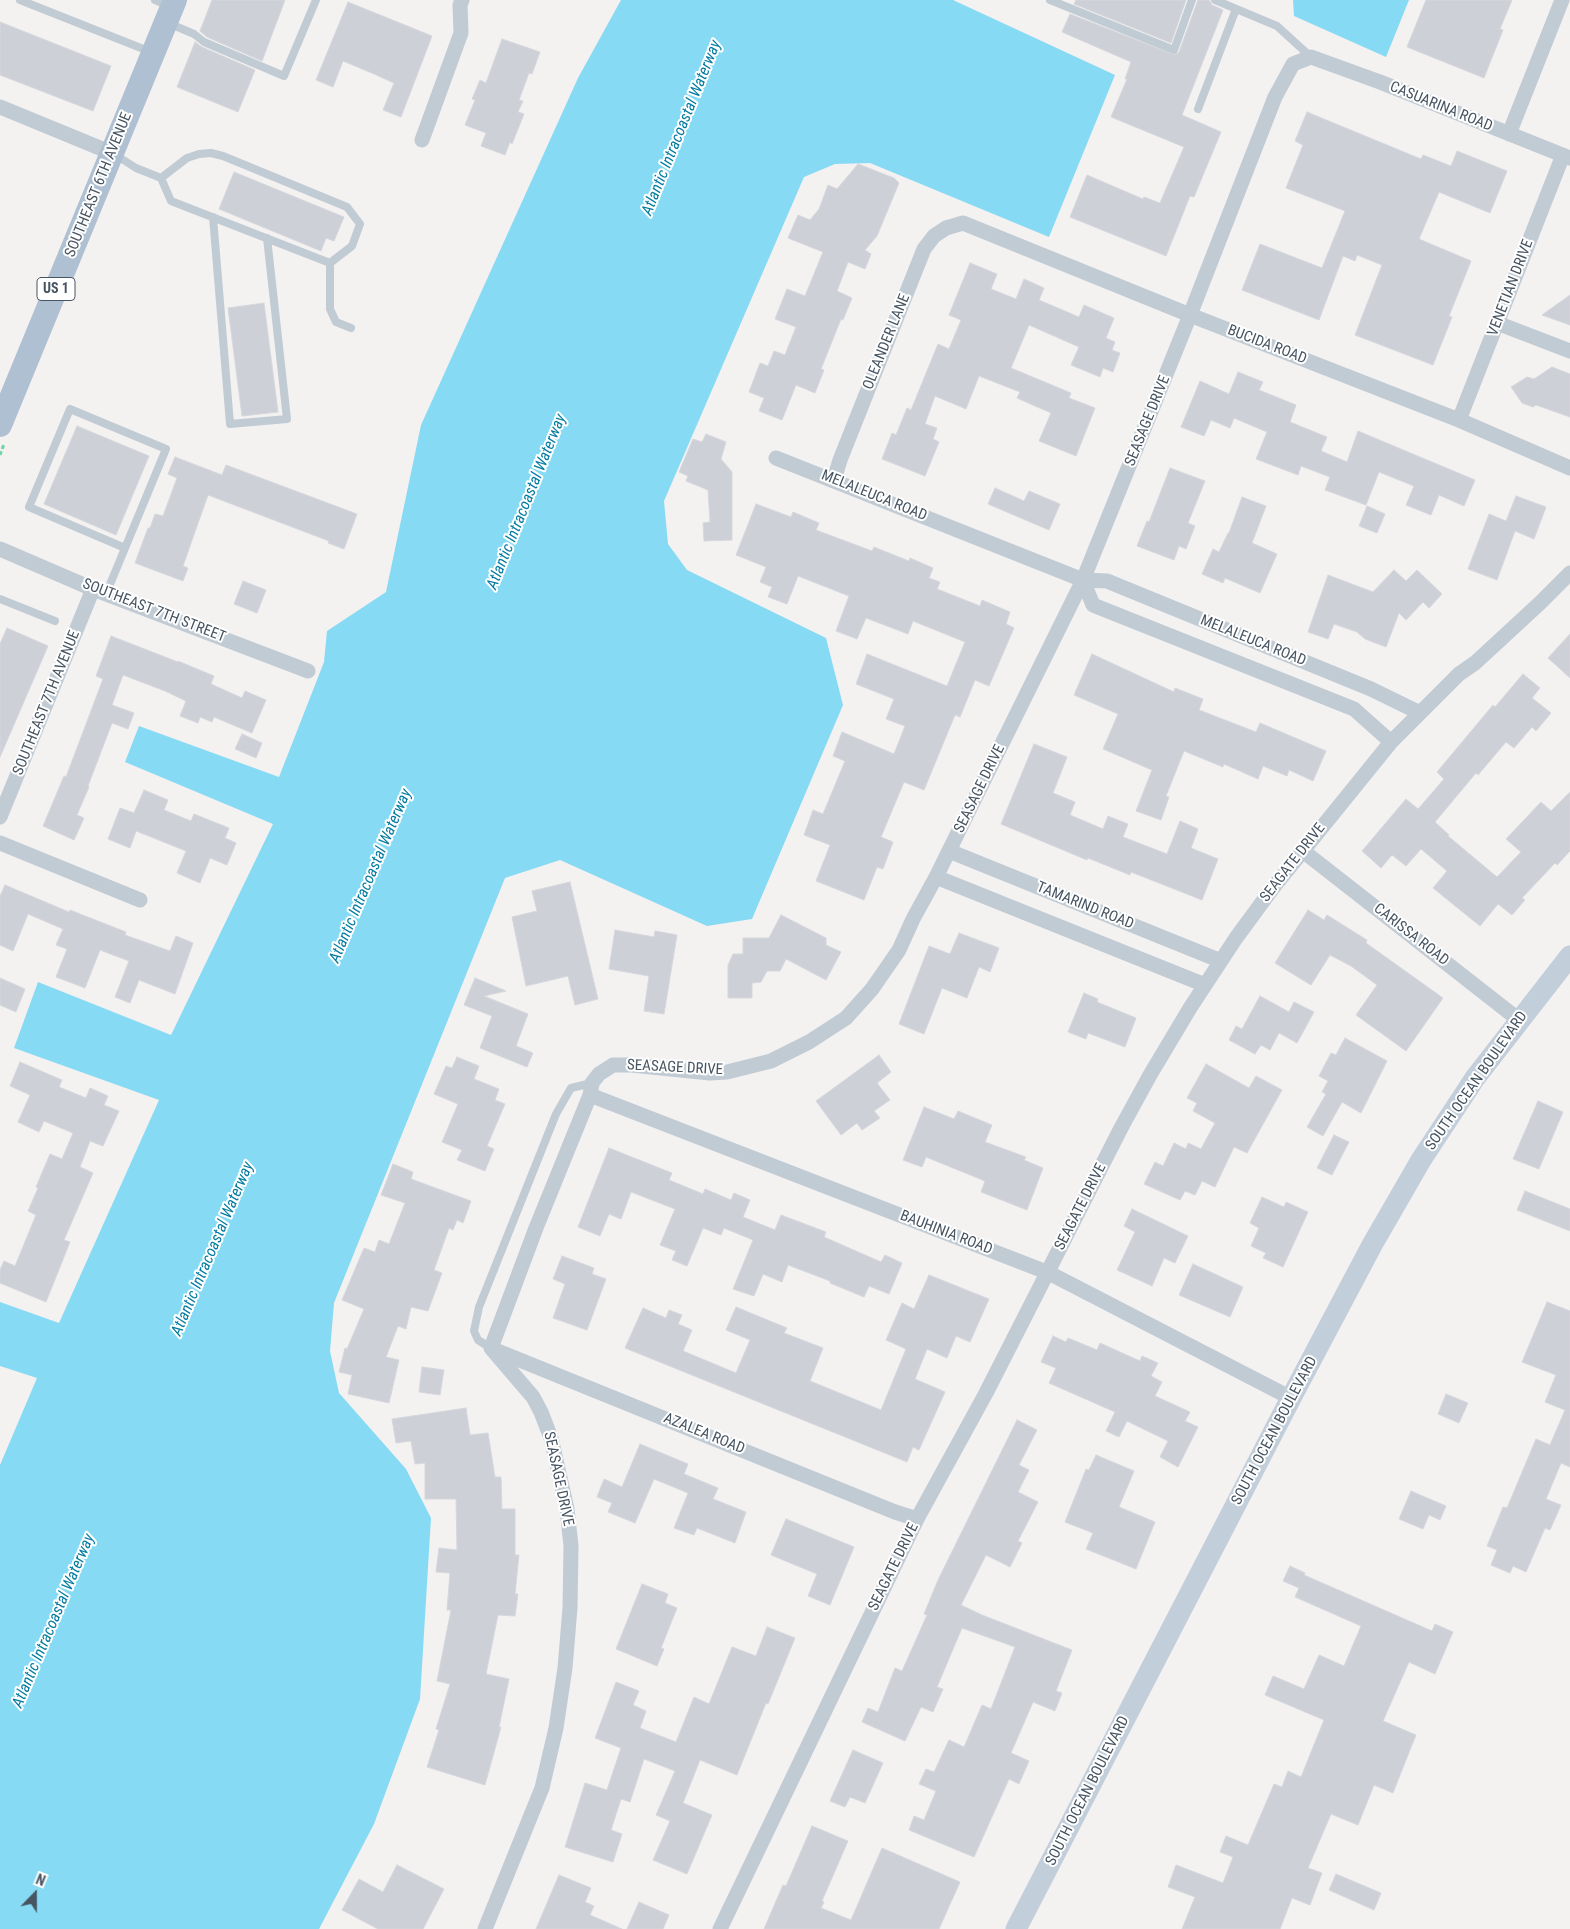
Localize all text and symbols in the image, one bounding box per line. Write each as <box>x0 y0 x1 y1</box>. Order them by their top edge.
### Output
water label: Atlantic Intracoastal Waterway <box>638 38 726 218</box>
street label: CASUARINA ROAD <box>1387 78 1495 136</box>
street label: SOUTHEAST 6TH AVENUE <box>62 110 136 260</box>
street label: VENETIAN DRIVE <box>1484 237 1538 339</box>
road number: US 1 <box>37 278 75 300</box>
street label: OLEANDER LANE <box>860 292 914 392</box>
street label: BUCIDA ROAD <box>1225 322 1309 368</box>
street label: SEASAGE DRIVE <box>1122 373 1174 469</box>
water label: Atlantic Intracoastal Waterway <box>483 412 571 592</box>
street label: MELALEUCA ROAD <box>819 467 929 525</box>
street label: SOUTHEAST 7TH STREET <box>80 575 228 647</box>
street label: MELALEUCA ROAD <box>1198 612 1308 670</box>
street label: SOUTHEAST 7TH AVENUE <box>10 628 84 778</box>
street label: SEASAGE DRIVE <box>951 742 1009 836</box>
water label: Atlantic Intracoastal Waterway <box>326 786 416 966</box>
street label: SEAGATE DRIVE <box>1257 820 1329 906</box>
street label: TAMARIND ROAD <box>1034 878 1136 934</box>
street label: CARISSA ROAD <box>1370 900 1452 970</box>
street label: SOUTH OCEAN BOULEVARD <box>1422 1008 1532 1154</box>
street label: SEASAGE DRIVE <box>627 1056 723 1080</box>
water label: Atlantic Intracoastal Waterway <box>168 1159 258 1339</box>
street label: SEAGATE DRIVE <box>1051 1160 1111 1254</box>
street label: BAUHINIA ROAD <box>897 1207 995 1259</box>
street label: SOUTH OCEAN BOULEVARD <box>1228 1354 1322 1508</box>
street label: AZALEA ROAD <box>661 1410 747 1458</box>
street label: SEASAGE DRIVE <box>539 1430 577 1528</box>
street label: SEAGATE DRIVE <box>865 1520 923 1614</box>
water label: Atlantic Intracoastal Waterway <box>9 1531 99 1711</box>
street label: SOUTH OCEAN BOULEVARD <box>1042 1713 1134 1869</box>
north arrow <box>10 1869 60 1919</box>
text: N <box>34 1871 48 1889</box>

